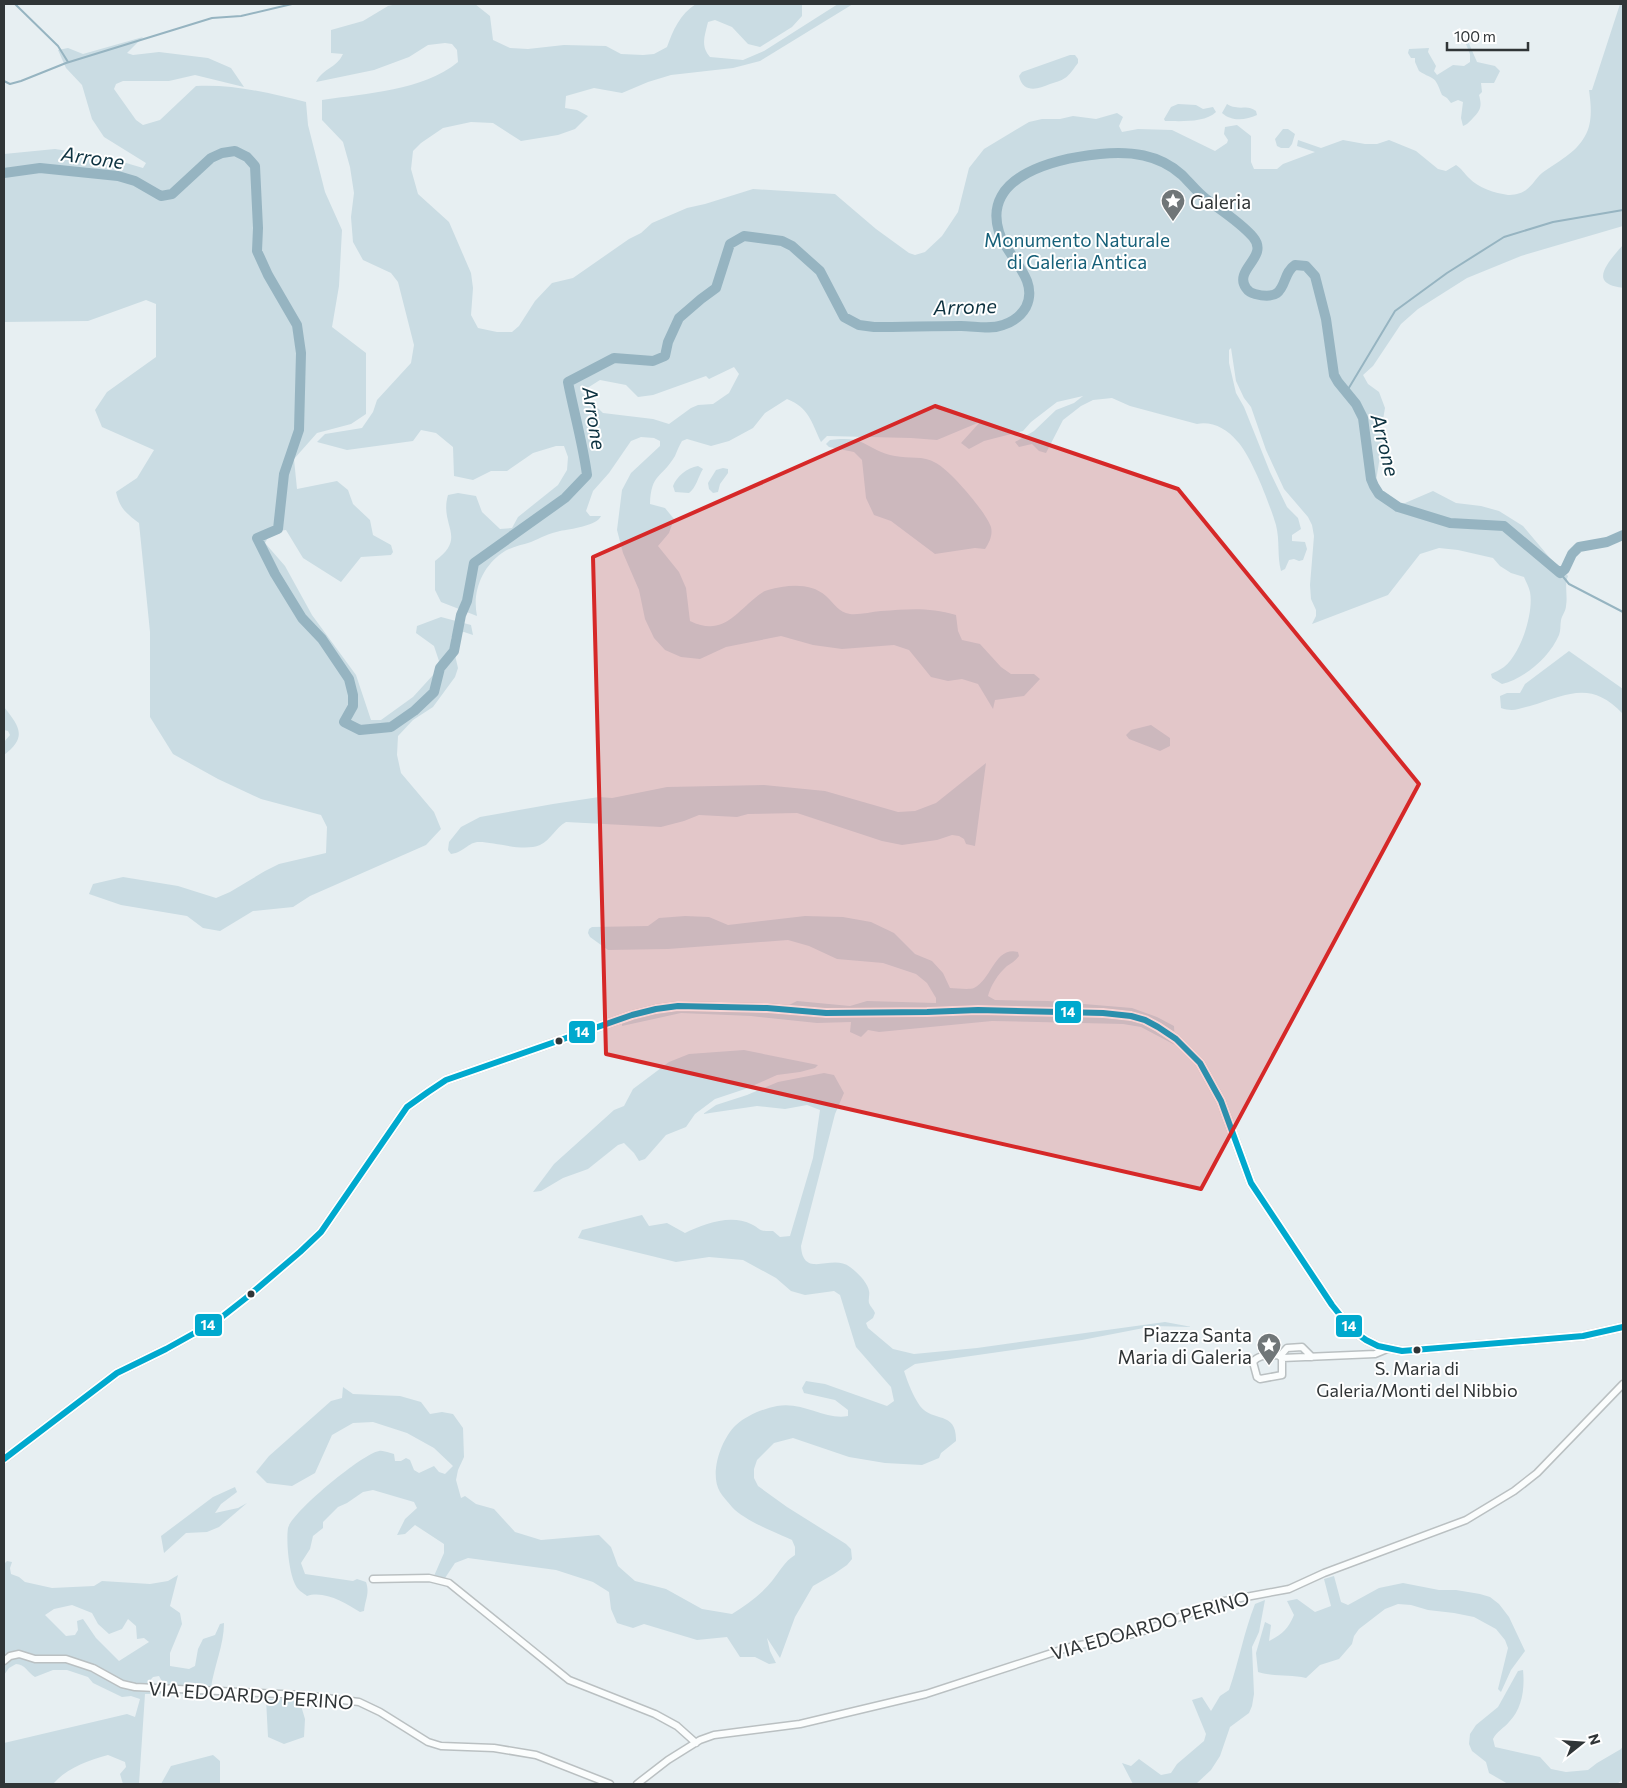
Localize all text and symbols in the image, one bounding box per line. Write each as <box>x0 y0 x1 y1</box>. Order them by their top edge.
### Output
scale bar <box>1447 20 1528 52</box>
text: 100 m <box>1454 27 1496 45</box>
water label: Arrone <box>59 141 127 173</box>
place icon: Galeria <box>1160 188 1186 222</box>
place label: Galeria <box>1190 190 1251 213</box>
park label: Monumento Naturale di Galeria Antica <box>984 228 1170 273</box>
water label: Arrone <box>932 293 998 319</box>
water label: Arrone <box>578 384 612 452</box>
water label: Arrone <box>1366 410 1405 479</box>
line badge: 14 <box>1054 1000 1082 1024</box>
text: 14 <box>1061 1003 1076 1020</box>
line badge: 14 <box>568 1020 596 1044</box>
text: 14 <box>575 1023 590 1040</box>
unlabelled marker <box>554 1036 564 1046</box>
unlabelled marker <box>246 1289 256 1299</box>
line badge: 14 <box>194 1313 223 1337</box>
line badge: 14 <box>1335 1314 1363 1338</box>
text: 14 <box>201 1316 216 1333</box>
text: 14 <box>1342 1317 1357 1334</box>
place label: Piazza Santa Maria di Galeria <box>1117 1323 1252 1368</box>
place icon: Piazza Santa Maria di Galeria <box>1256 1332 1282 1366</box>
marker: S. Maria di Galeria/Monti del Nibbio <box>1412 1345 1422 1355</box>
place label: S. Maria di Galeria/Monti del Nibbio <box>1316 1357 1518 1401</box>
street label: VIA EDOARDO PERINO <box>1048 1586 1252 1664</box>
street label: VIA EDOARDO PERINO <box>148 1676 354 1714</box>
north arrow <box>1557 1718 1607 1768</box>
text: N <box>1585 1732 1605 1747</box>

